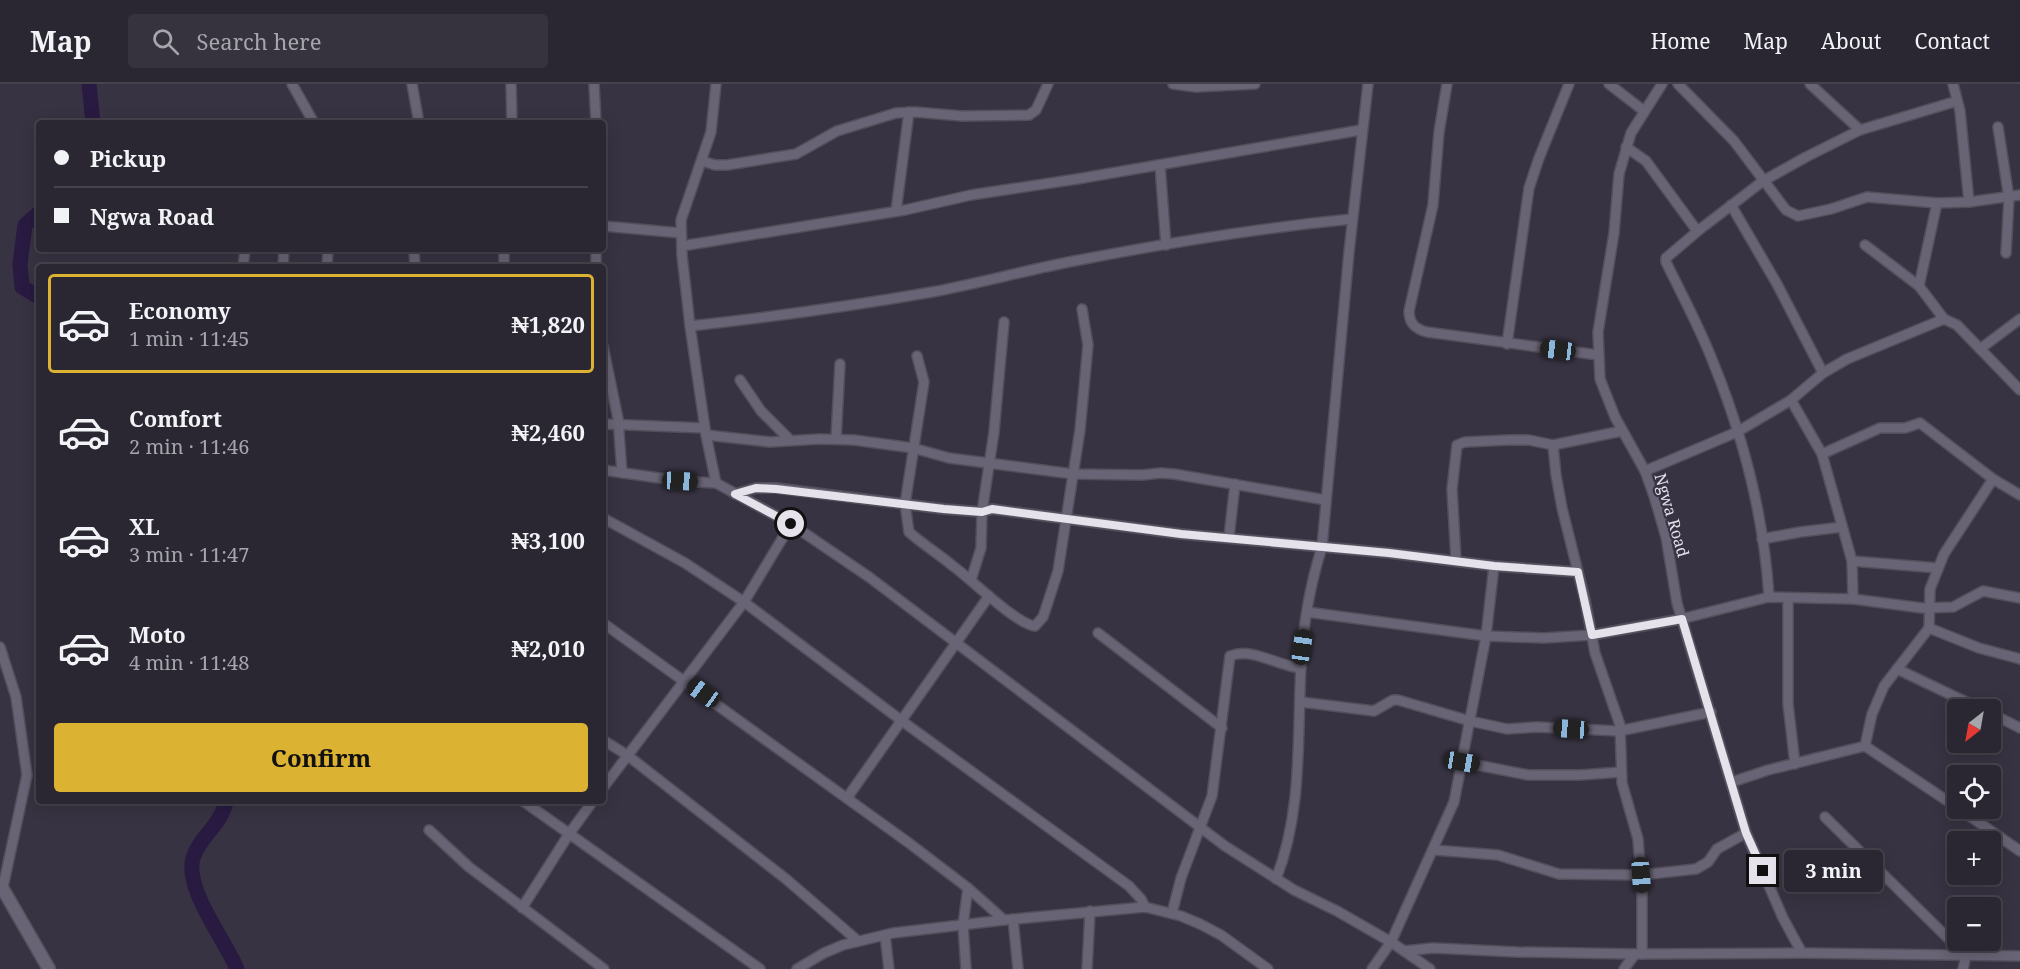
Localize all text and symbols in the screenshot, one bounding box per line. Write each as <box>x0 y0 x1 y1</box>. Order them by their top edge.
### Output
search box <box>128 14 548 68</box>
text: Map <box>30 22 92 60</box>
icon: search <box>149 25 182 58</box>
text: Search here <box>197 26 321 56</box>
text: Home <box>1651 27 1711 55</box>
text: Map <box>1744 27 1788 55</box>
text: About <box>1821 27 1882 55</box>
text: Contact <box>1915 27 1990 55</box>
text: Pickup <box>90 143 166 173</box>
text: Ngwa Road <box>90 201 214 231</box>
text: Economy <box>129 295 231 325</box>
icon: car <box>57 297 111 351</box>
text: ₦1,820 <box>511 309 585 339</box>
text: 1 min · 11:45 <box>129 325 249 352</box>
car <box>1539 339 1577 361</box>
text: Comfort <box>129 403 222 433</box>
icon: car <box>57 405 111 459</box>
text: ₦2,460 <box>511 417 585 447</box>
text: 2 min · 11:46 <box>129 433 249 460</box>
street label: Ngwa Road <box>1650 470 1695 560</box>
car <box>662 471 698 491</box>
route start <box>777 510 804 537</box>
text: XL <box>129 511 160 541</box>
icon: car <box>57 513 111 567</box>
text: ₦3,100 <box>511 525 585 555</box>
text: 3 min · 11:47 <box>129 541 249 568</box>
text: Moto <box>129 619 186 649</box>
icon: car <box>57 621 111 675</box>
car <box>1291 628 1313 666</box>
text: ₦2,010 <box>511 633 585 663</box>
text: 4 min · 11:48 <box>129 649 249 676</box>
car <box>683 675 723 711</box>
north arrow <box>1947 699 2001 753</box>
map controls <box>1947 699 2001 951</box>
car <box>1552 719 1590 739</box>
button: Confirm <box>54 723 588 792</box>
car <box>1443 750 1481 774</box>
button: locate <box>1947 765 2001 819</box>
button: + <box>1947 831 2001 885</box>
callout: 3 min <box>1784 850 1883 892</box>
car <box>1631 856 1651 894</box>
route end <box>1749 857 1776 884</box>
text: 3 min <box>1805 857 1862 884</box>
button: − <box>1947 897 2001 951</box>

